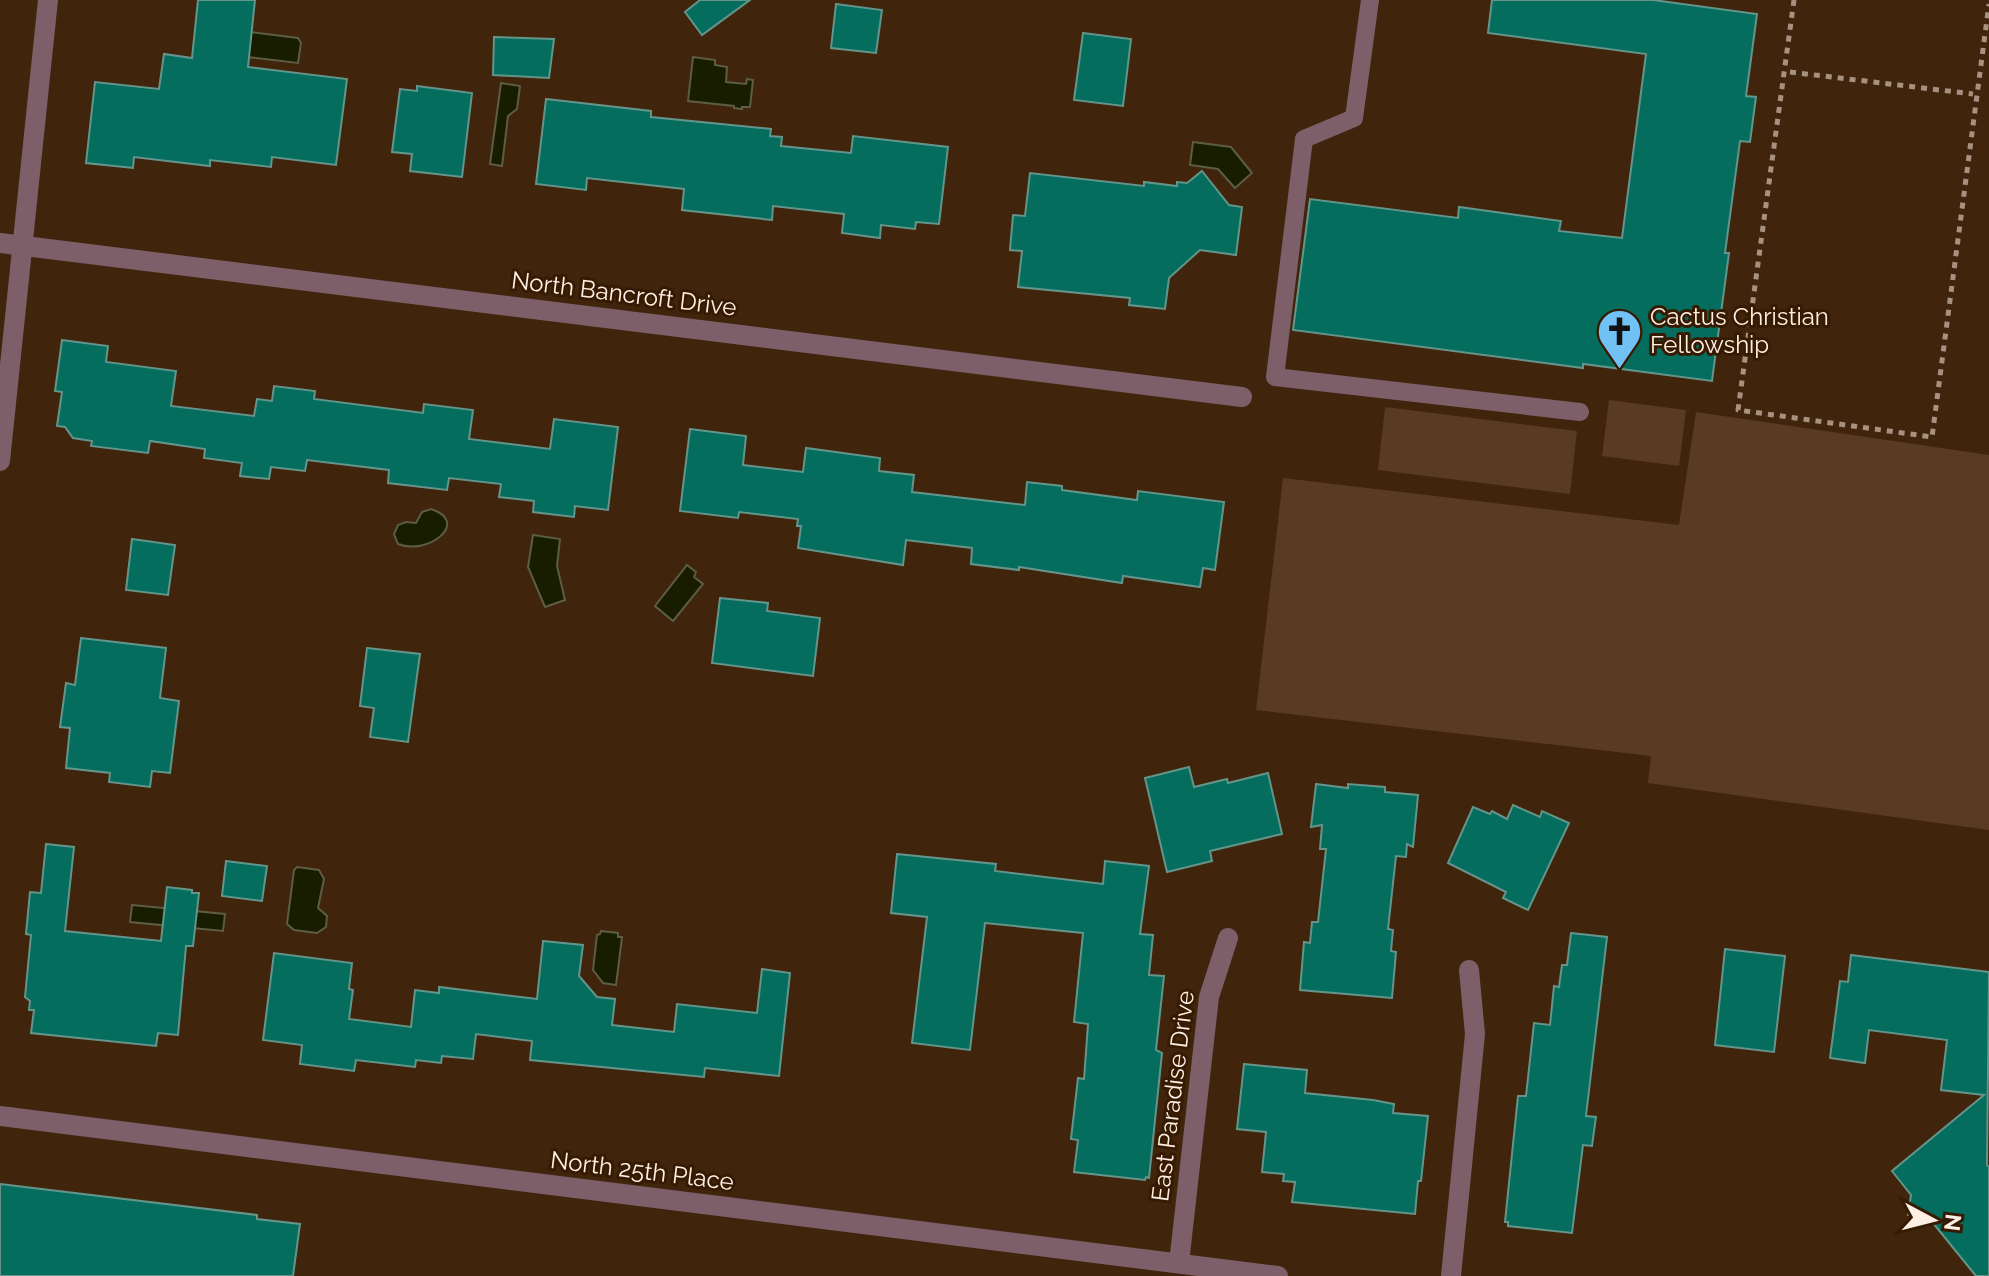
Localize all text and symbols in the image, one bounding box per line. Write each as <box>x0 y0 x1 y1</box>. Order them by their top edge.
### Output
street label: North Bancroft Drive <box>510 265 738 322</box>
place label: Cactus Christian Fellowship <box>1650 302 1829 359</box>
church icon: Cactus Christian Fellowship <box>1595 307 1643 370</box>
street label: East Paradise Drive <box>1145 989 1200 1203</box>
street label: North 25th Place <box>549 1145 735 1196</box>
north arrow <box>1893 1180 1973 1260</box>
text: N <box>1939 1213 1967 1232</box>

